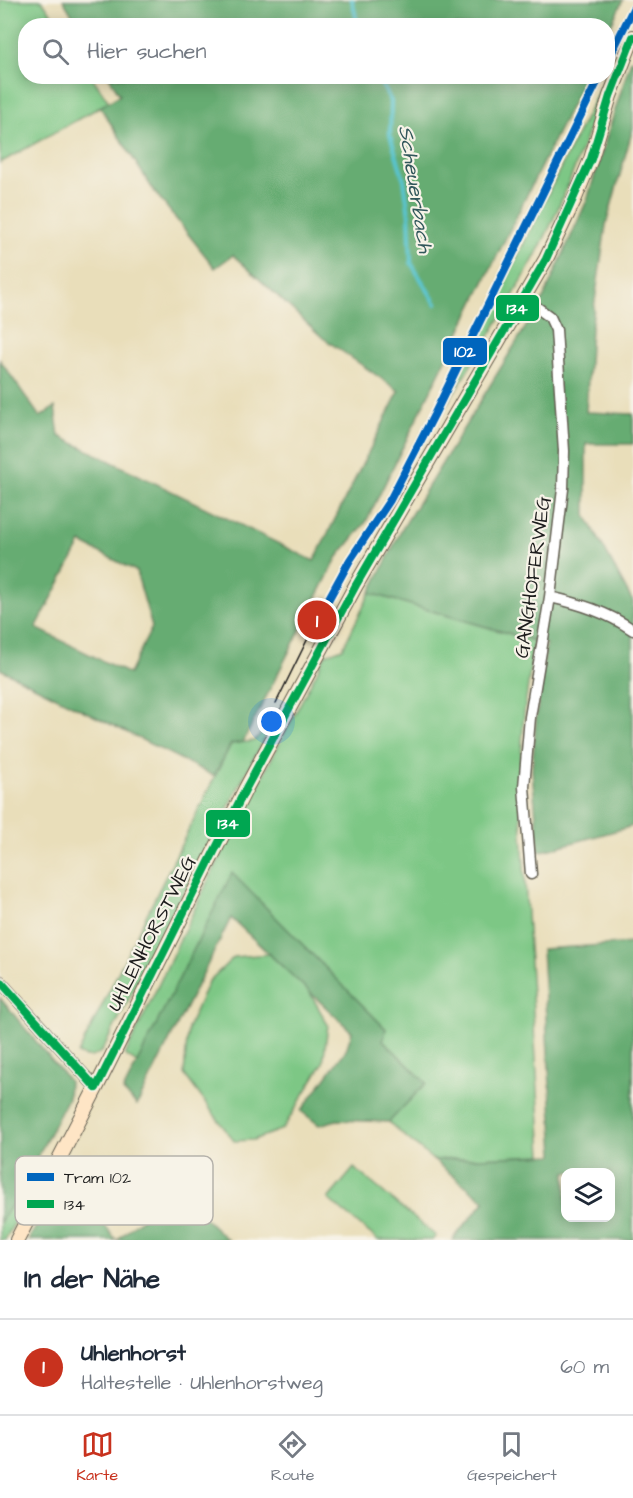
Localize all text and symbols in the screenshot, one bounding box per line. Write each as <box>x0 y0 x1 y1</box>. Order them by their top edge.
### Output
search box <box>18 18 615 84</box>
icon: search <box>39 35 72 68</box>
text: Hier suchen <box>87 36 206 67</box>
water label: Scheuerbach <box>391 123 440 256</box>
line badge: 134 <box>495 294 540 322</box>
text: 134 <box>506 298 528 320</box>
line badge: 102 <box>442 337 488 366</box>
text: 102 <box>454 341 476 363</box>
street label: GANGHOFERWEG <box>508 494 558 660</box>
pin: 1 <box>298 598 336 642</box>
your location <box>257 707 286 736</box>
line badge: 134 <box>205 809 251 838</box>
text: 134 <box>217 813 239 835</box>
street label: UHLENHORSTWEG <box>101 851 203 1016</box>
legend <box>15 1156 213 1225</box>
text: Tram 102 <box>64 1167 131 1189</box>
map controls <box>561 1168 615 1222</box>
button: layers <box>561 1168 615 1222</box>
text: 134 <box>64 1194 85 1216</box>
text: In der Nähe <box>24 1261 160 1297</box>
text: Uhlenhorst <box>81 1338 186 1369</box>
text: 1 <box>42 1353 45 1381</box>
text: 60 m <box>560 1353 609 1381</box>
text: Haltestelle · Uhlenhorstweg <box>81 1369 323 1397</box>
tab: Karte <box>76 1428 118 1486</box>
tab: Route <box>271 1428 314 1486</box>
tab: Gespeichert <box>467 1428 557 1486</box>

